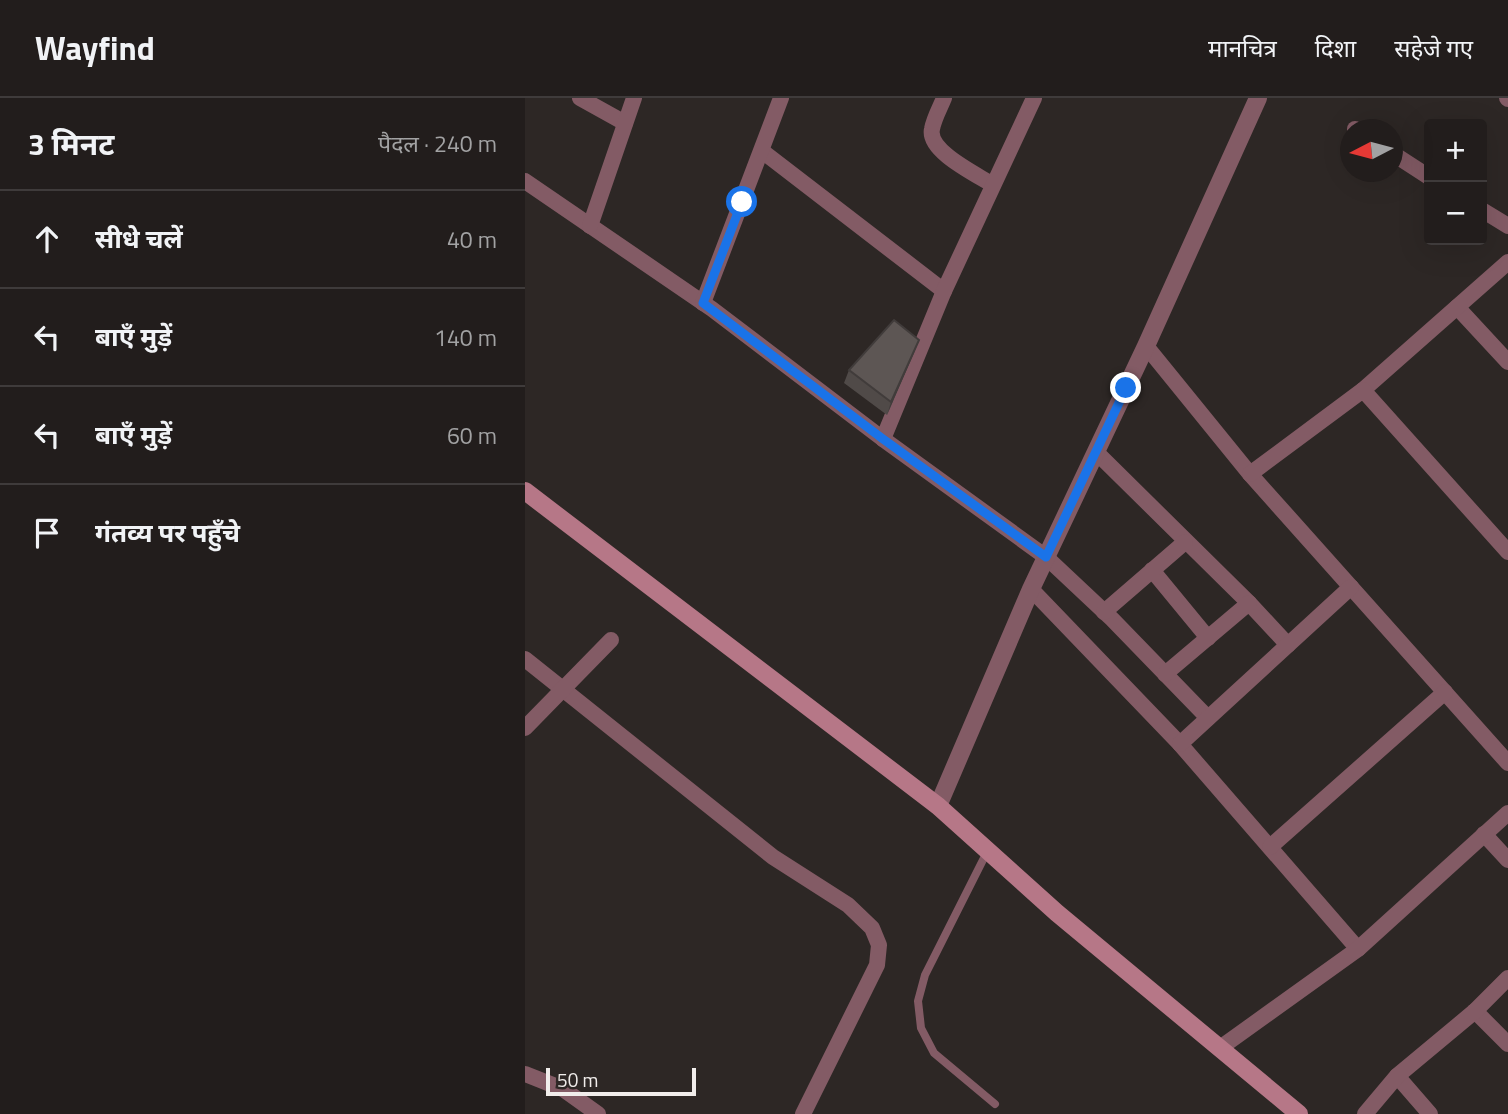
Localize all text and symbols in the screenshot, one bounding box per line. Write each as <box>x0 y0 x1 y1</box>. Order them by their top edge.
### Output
text: Wayfind <box>35 23 155 73</box>
text: मानचित्र <box>1208 30 1277 66</box>
text: दिशा <box>1315 30 1356 66</box>
text: सहेजे गए <box>1394 30 1473 66</box>
north arrow <box>1340 119 1403 182</box>
map controls <box>1424 119 1487 245</box>
button: + <box>1424 119 1487 182</box>
text: 3 मिनट <box>28 121 114 167</box>
text: पैदल · 240 m <box>378 126 497 161</box>
button: − <box>1424 182 1487 245</box>
route start <box>726 186 757 217</box>
text: सीधे चलें <box>95 219 183 258</box>
icon: ahead <box>28 220 66 258</box>
text: 40 m <box>447 222 497 257</box>
text: बाएँ मुड़ें <box>95 317 172 356</box>
icon: left <box>28 318 66 356</box>
text: 140 m <box>434 320 497 355</box>
route end <box>1110 372 1141 403</box>
text: बाएँ मुड़ें <box>95 415 172 454</box>
icon: left <box>28 416 66 454</box>
text: 60 m <box>447 418 497 453</box>
text: गंतव्य पर पहुँचे <box>95 513 240 552</box>
icon: arrive <box>28 514 66 552</box>
scale bar <box>546 1065 697 1097</box>
text: 50 m <box>557 1065 598 1094</box>

